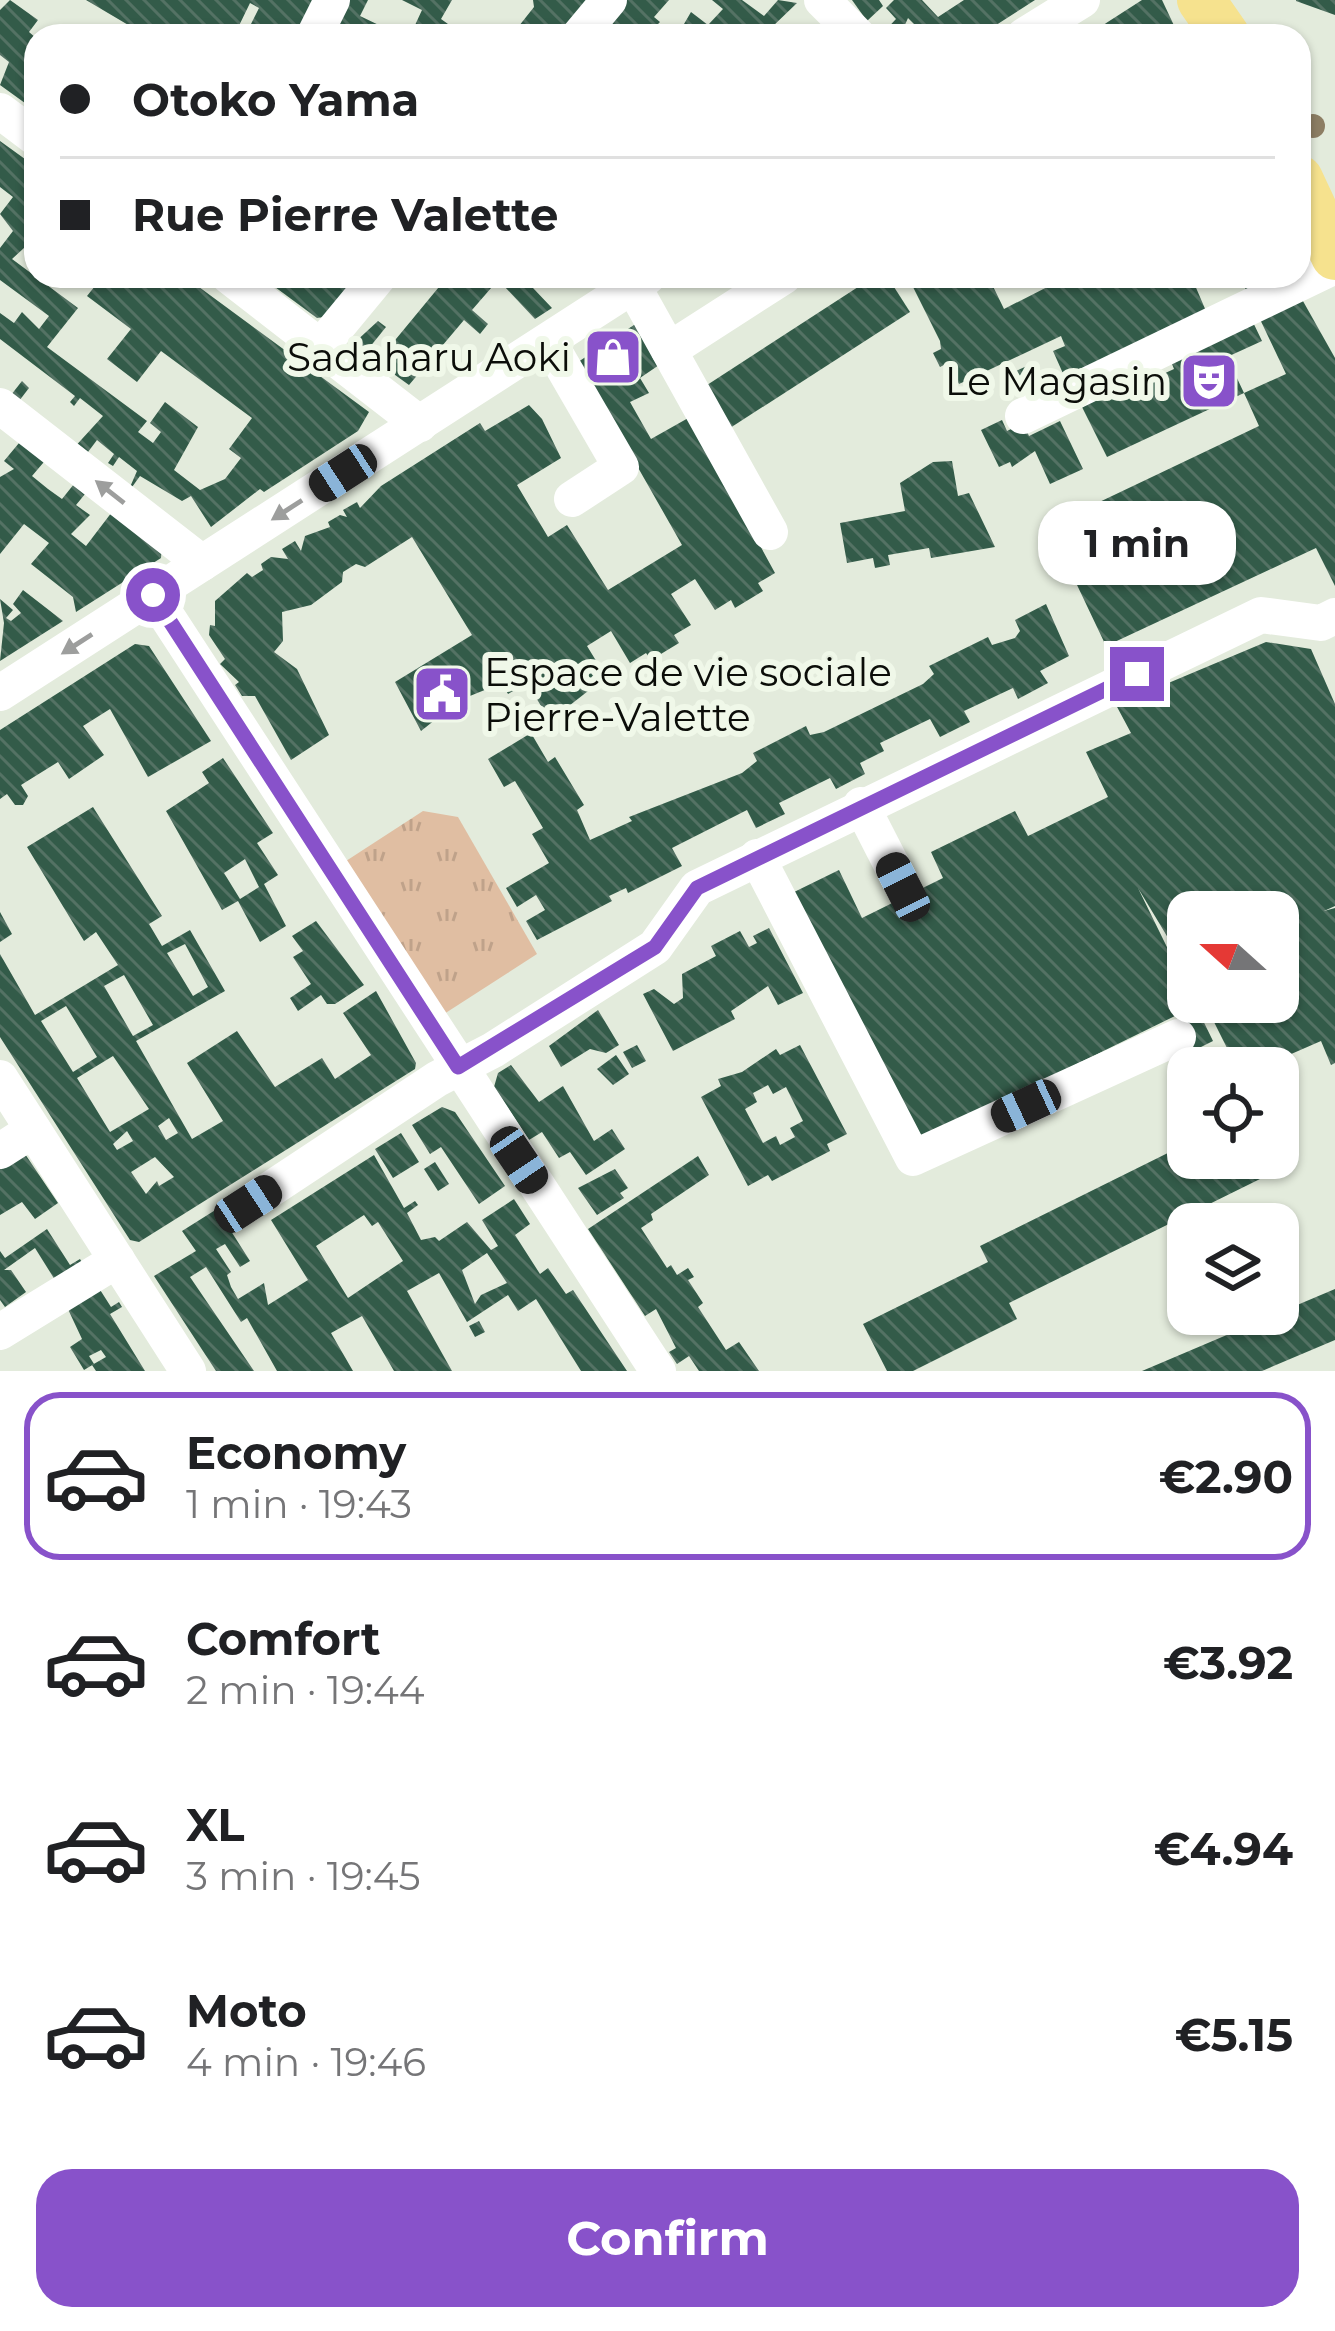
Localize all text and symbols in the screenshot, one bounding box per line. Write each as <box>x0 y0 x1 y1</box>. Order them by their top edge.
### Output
text: Otoko Yama <box>132 72 419 127</box>
text: Rue Pierre Valette <box>132 187 558 242</box>
shop icon: Sadaharu Aoki <box>582 326 644 388</box>
place label: Sadaharu Aoki <box>287 333 571 381</box>
theatre icon: Le Magasin <box>1178 350 1240 412</box>
place label: Le Magasin <box>945 357 1167 405</box>
car <box>303 438 383 508</box>
one-way arrow <box>94 480 125 505</box>
one-way arrow <box>270 498 303 520</box>
callout: 1 min <box>1038 500 1236 584</box>
text: 1 min <box>1084 519 1190 567</box>
route start <box>126 568 180 622</box>
one-way arrow <box>60 632 93 654</box>
route end <box>1110 647 1164 701</box>
place label: Espace de vie sociale Pierre-Valette <box>484 648 892 741</box>
public building icon: Espace de vie sociale Pierre-Valette <box>411 663 473 725</box>
car <box>871 847 935 927</box>
north arrow <box>1167 891 1299 1023</box>
map controls <box>1167 891 1299 1335</box>
button: locate <box>1167 1047 1299 1179</box>
car <box>986 1074 1066 1138</box>
car <box>484 1120 554 1200</box>
car <box>208 1169 288 1239</box>
button: layers <box>1167 1203 1299 1335</box>
icon: car <box>42 1422 150 1530</box>
text: Economy <box>186 1425 406 1480</box>
text: €2.90 <box>1159 1449 1293 1504</box>
text: 1 min · 19:43 <box>186 1480 412 1528</box>
icon: car <box>42 1608 150 1716</box>
text: Comfort <box>186 1611 381 1666</box>
text: €3.92 <box>1163 1635 1293 1690</box>
text: 2 min · 19:44 <box>186 1666 425 1714</box>
icon: car <box>42 1794 150 1902</box>
text: XL <box>186 1797 244 1852</box>
text: €4.94 <box>1154 1821 1293 1876</box>
text: 3 min · 19:45 <box>186 1852 421 1900</box>
icon: car <box>42 1980 150 2088</box>
text: Moto <box>186 1983 307 2038</box>
text: €5.15 <box>1175 2007 1293 2062</box>
text: 4 min · 19:46 <box>186 2038 426 2086</box>
button: Confirm <box>36 2169 1299 2307</box>

